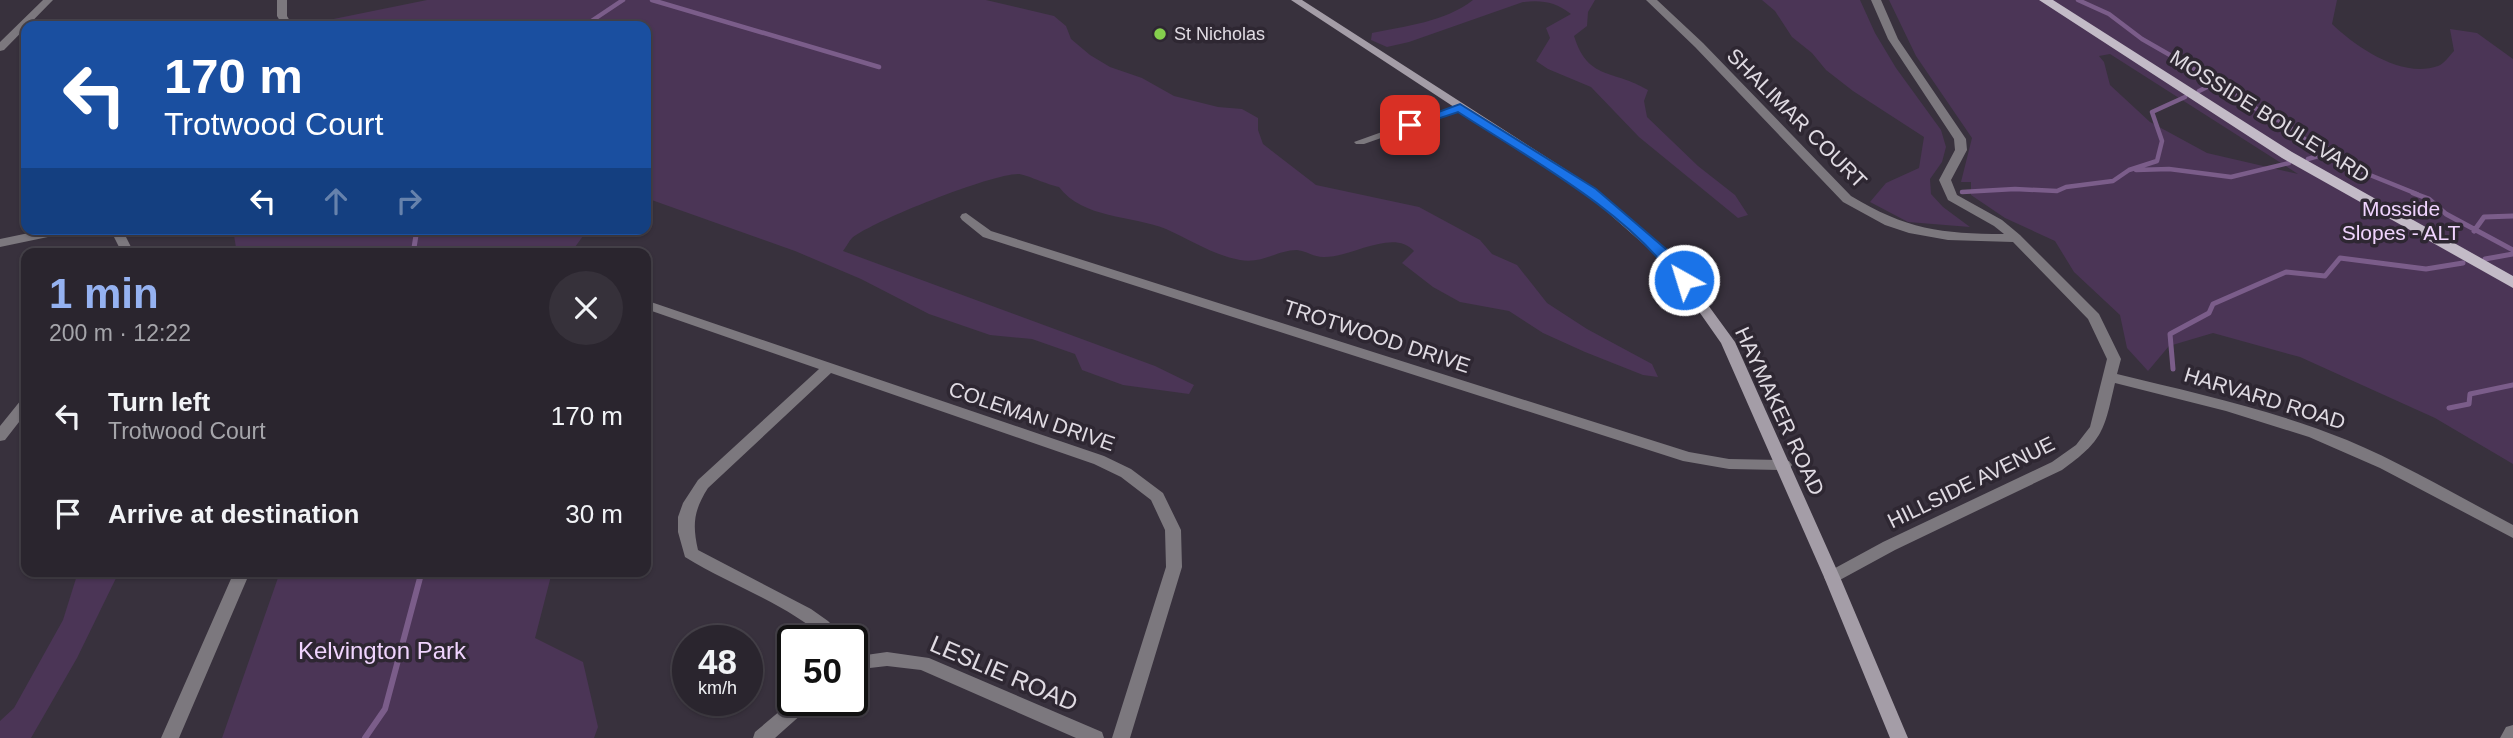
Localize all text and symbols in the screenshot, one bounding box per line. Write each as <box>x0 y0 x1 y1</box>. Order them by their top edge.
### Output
place label: St Nicholas <box>1174 24 1265 44</box>
marker: St Nicholas <box>1152 26 1168 42</box>
street label: SHALIMAR COURT <box>1723 44 1872 193</box>
street label: MOSSIDE BOULEVARD <box>2166 45 2374 187</box>
icon: left <box>49 49 140 140</box>
text: 170 m <box>164 49 303 103</box>
pin <box>1380 95 1440 155</box>
text: Trotwood Court <box>164 106 383 142</box>
icon: arrive <box>1391 106 1429 144</box>
icon: left <box>244 182 282 220</box>
icon: ahead <box>317 182 355 220</box>
icon: right <box>390 182 428 220</box>
park label: Mosside Slopes - ALT <box>2342 197 2461 244</box>
position arrow <box>1647 243 1721 317</box>
text: 1 min <box>49 270 159 317</box>
button: close <box>549 271 623 345</box>
street label: TROTWOOD DRIVE <box>1281 295 1473 377</box>
text: 200 m · 12:22 <box>49 320 191 346</box>
street label: HAYMAKER ROAD <box>1731 323 1829 499</box>
street label: HARVARD ROAD <box>2182 363 2348 433</box>
street label: COLEMAN DRIVE <box>946 377 1118 455</box>
text: Turn left <box>108 387 210 417</box>
icon: left <box>49 397 87 435</box>
text: 170 m <box>551 401 623 431</box>
text: Trotwood Court <box>108 418 266 444</box>
street label: HILLSIDE AVENUE <box>1884 432 2058 532</box>
icon: arrive <box>49 495 87 533</box>
text: Arrive at destination <box>108 499 359 529</box>
text: 30 m <box>565 499 623 529</box>
speed limit sign: 50 <box>777 625 868 716</box>
street label: LESLIE ROAD <box>926 630 1082 716</box>
park label: Kelvington Park <box>298 637 467 664</box>
text: 48 <box>698 642 737 681</box>
text: km/h <box>698 678 737 698</box>

